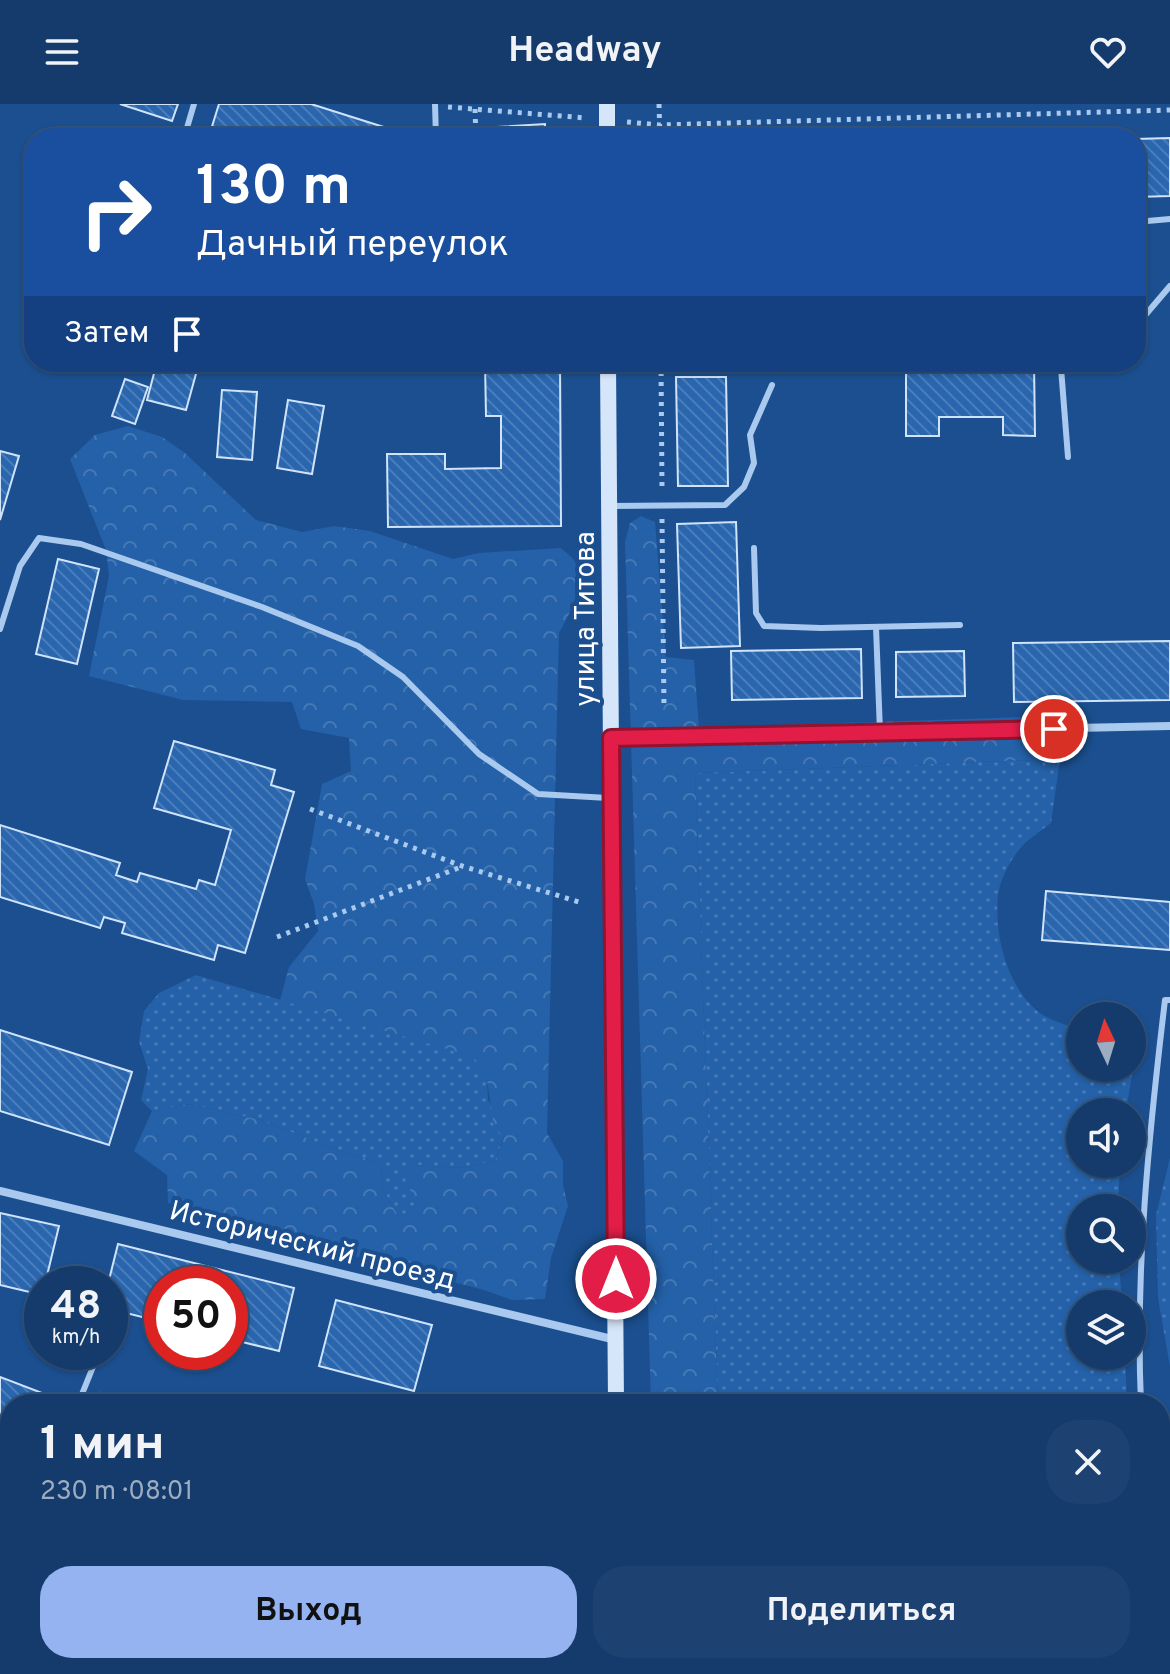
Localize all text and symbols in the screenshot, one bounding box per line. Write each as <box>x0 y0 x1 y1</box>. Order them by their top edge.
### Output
text: Headway <box>508 29 662 75</box>
icon: menu <box>40 30 84 74</box>
icon: heart <box>1086 30 1130 74</box>
text: 130 m <box>196 154 351 224</box>
icon: right <box>64 160 168 264</box>
text: Дачный переулок <box>196 223 509 269</box>
icon: arrive <box>165 312 209 356</box>
text: Затем <box>64 316 149 353</box>
street label: улица Титова <box>569 531 605 707</box>
pin <box>1020 695 1088 763</box>
icon: arrive <box>1032 707 1076 751</box>
north arrow <box>1066 1002 1146 1082</box>
map controls <box>1066 1002 1146 1370</box>
button: sound <box>1066 1098 1146 1178</box>
street label: Исторический проезд <box>165 1194 459 1300</box>
button: search <box>1066 1194 1146 1274</box>
position arrow <box>574 1237 658 1321</box>
speed limit sign: 50 <box>144 1266 248 1370</box>
text: 48 <box>51 1283 101 1333</box>
button: layers <box>1066 1290 1146 1370</box>
text: km/h <box>52 1325 100 1351</box>
text: 1 мин <box>40 1416 165 1476</box>
button: close <box>1046 1420 1130 1504</box>
text: 230 m · 08:01 <box>40 1476 193 1509</box>
button: Выход <box>40 1566 577 1658</box>
button: Поделиться <box>593 1566 1130 1658</box>

